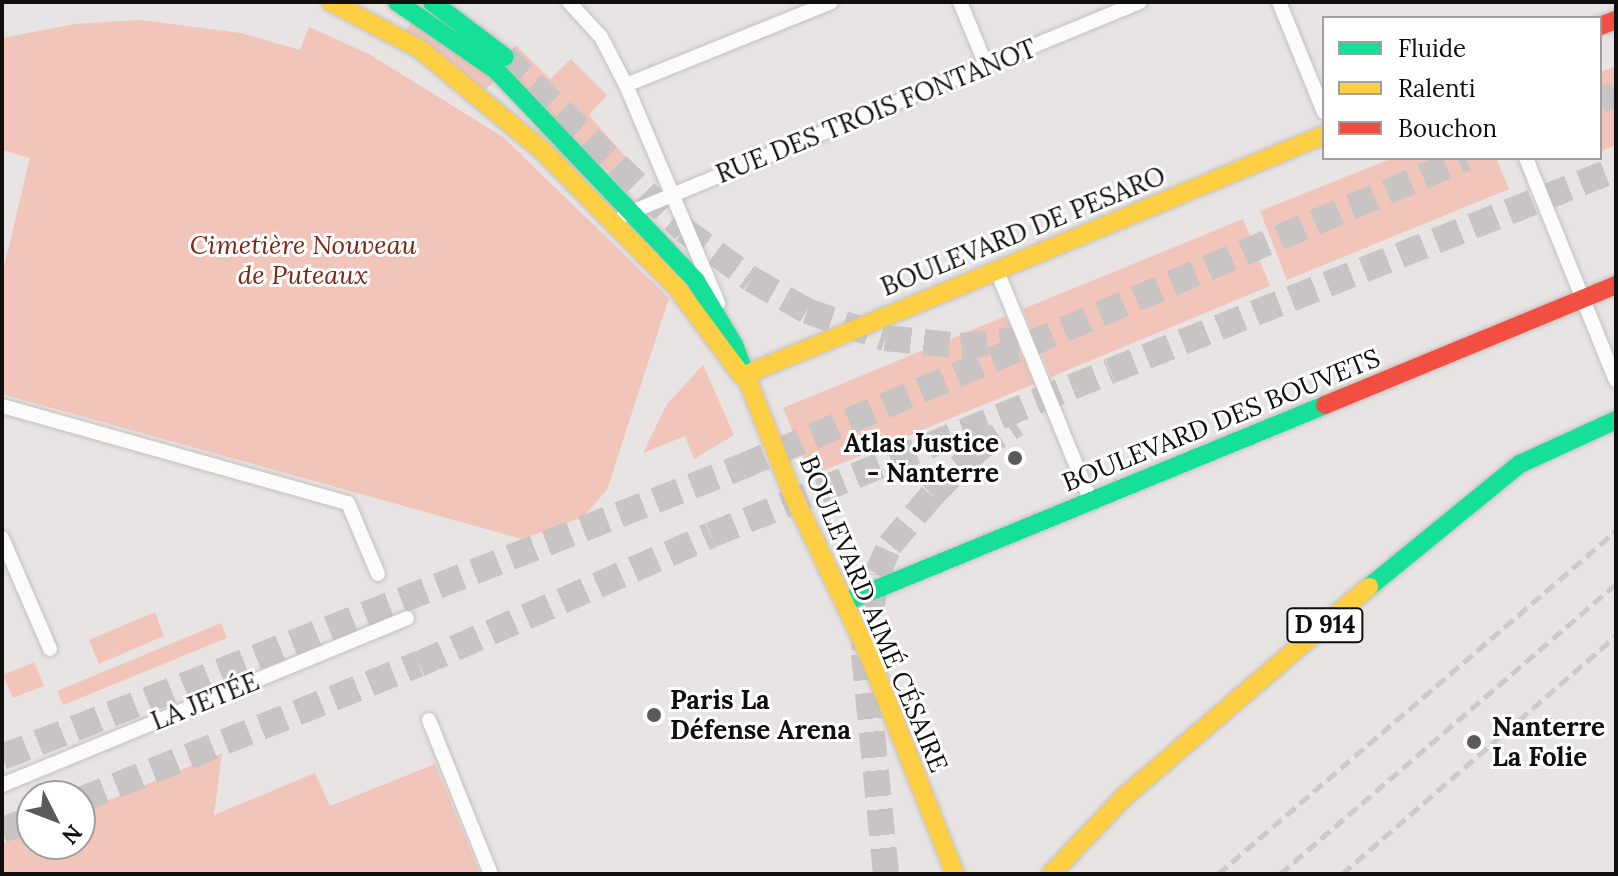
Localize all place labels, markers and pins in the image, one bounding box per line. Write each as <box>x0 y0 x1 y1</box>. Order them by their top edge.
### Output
place label: Atlas Justice - Nanterre <box>844 427 999 488</box>
marker: Atlas Justice - Nanterre <box>1006 449 1024 467</box>
place label: Paris La Défense Arena <box>670 684 851 746</box>
marker: Paris La Défense Arena <box>645 706 663 724</box>
place label: Nanterre La Folie <box>1492 711 1605 772</box>
marker: Nanterre La Folie <box>1463 731 1485 753</box>

